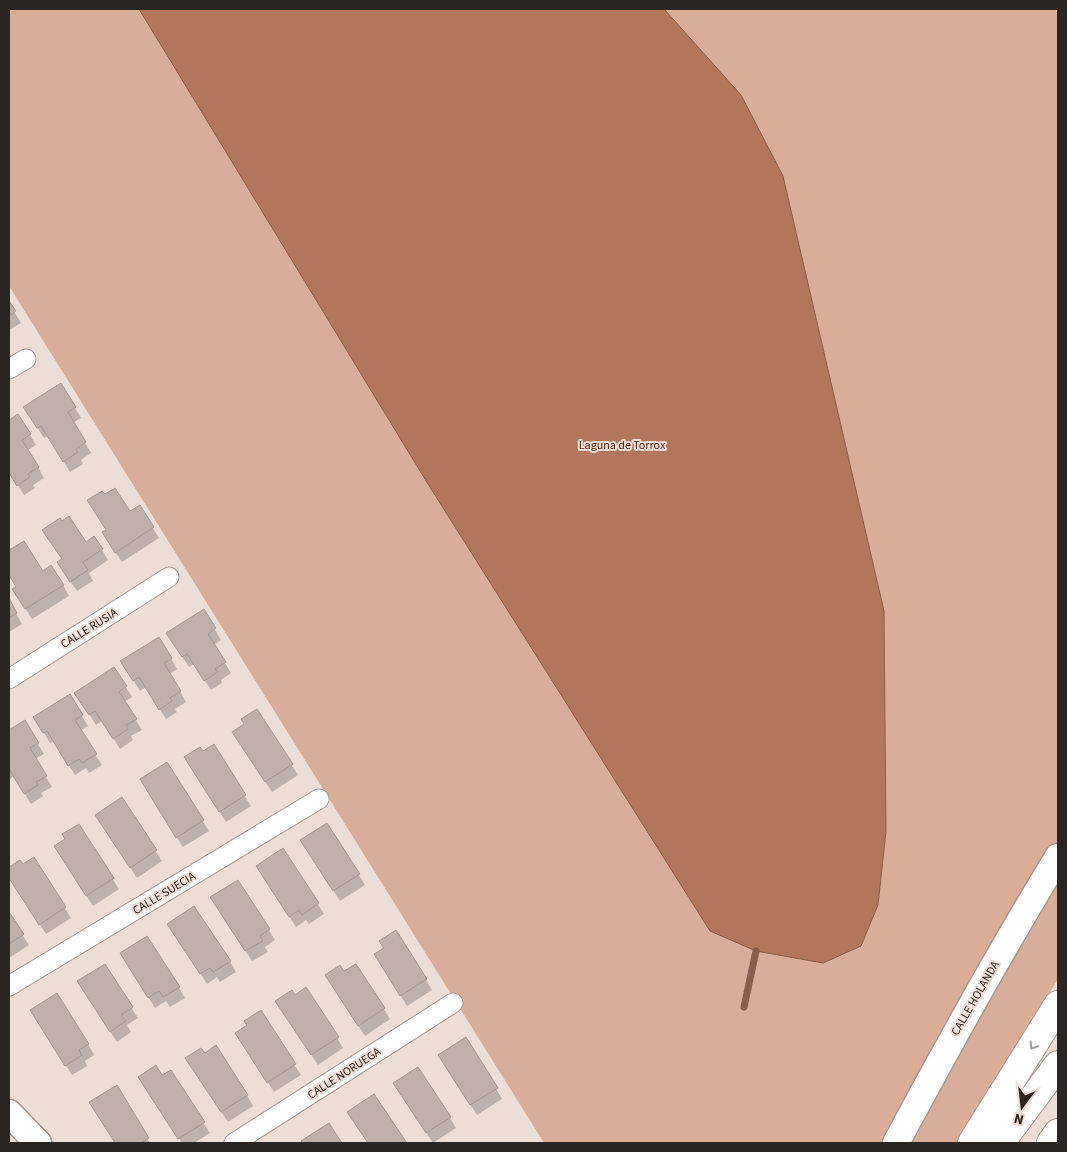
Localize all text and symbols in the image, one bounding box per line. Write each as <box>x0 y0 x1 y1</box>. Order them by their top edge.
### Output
park label: Laguna de Torrox <box>579 437 666 454</box>
street label: CALLE RUSIA <box>57 604 121 653</box>
street label: CALLE SUECIA <box>130 868 199 919</box>
street label: CALLE HOLANDA <box>947 957 1004 1039</box>
one-way arrow <box>1029 1041 1039 1050</box>
street label: CALLE NORUEGA <box>304 1043 385 1103</box>
north arrow <box>997 1082 1047 1132</box>
text: N <box>1012 1108 1026 1129</box>

